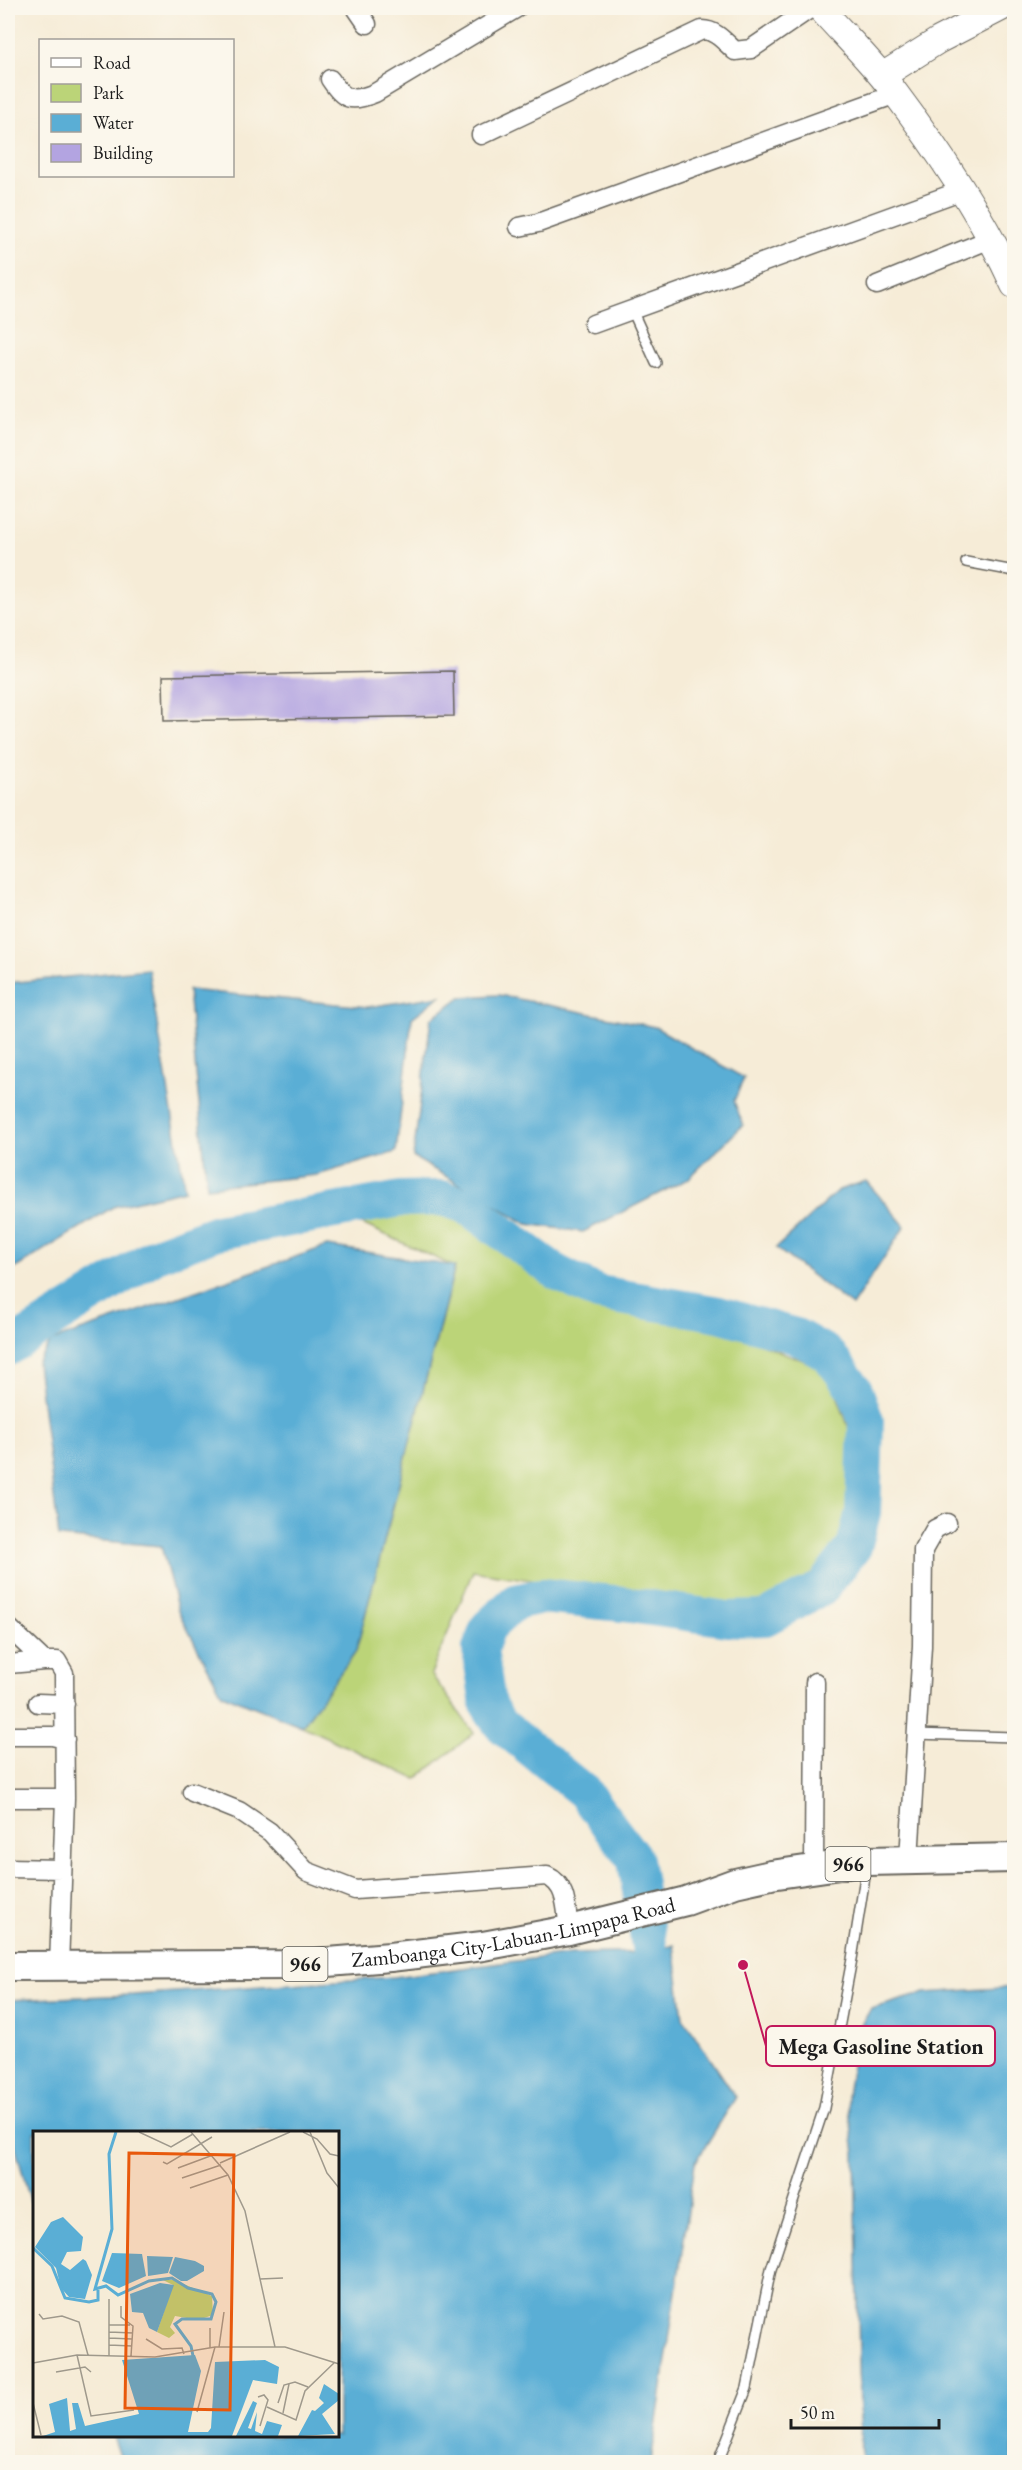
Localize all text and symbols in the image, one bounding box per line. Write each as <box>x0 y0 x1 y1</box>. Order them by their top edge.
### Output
legend <box>39 39 234 177</box>
text: Road <box>93 51 132 74</box>
text: Park <box>93 81 124 104</box>
text: Water <box>93 111 134 134</box>
text: Building <box>93 141 153 164</box>
road number: 966 <box>826 1847 870 1881</box>
street label: Zamboanga City-Labuan-Limpapa Road <box>350 1890 678 1973</box>
road number: 966 <box>282 1947 328 1981</box>
callout: Mega Gasoline Station <box>766 2026 995 2066</box>
text: Mega Gasoline Station <box>778 2032 984 2061</box>
inset map <box>33 2131 339 2437</box>
scale bar <box>791 2392 940 2430</box>
text: 50 m <box>800 2401 835 2424</box>

